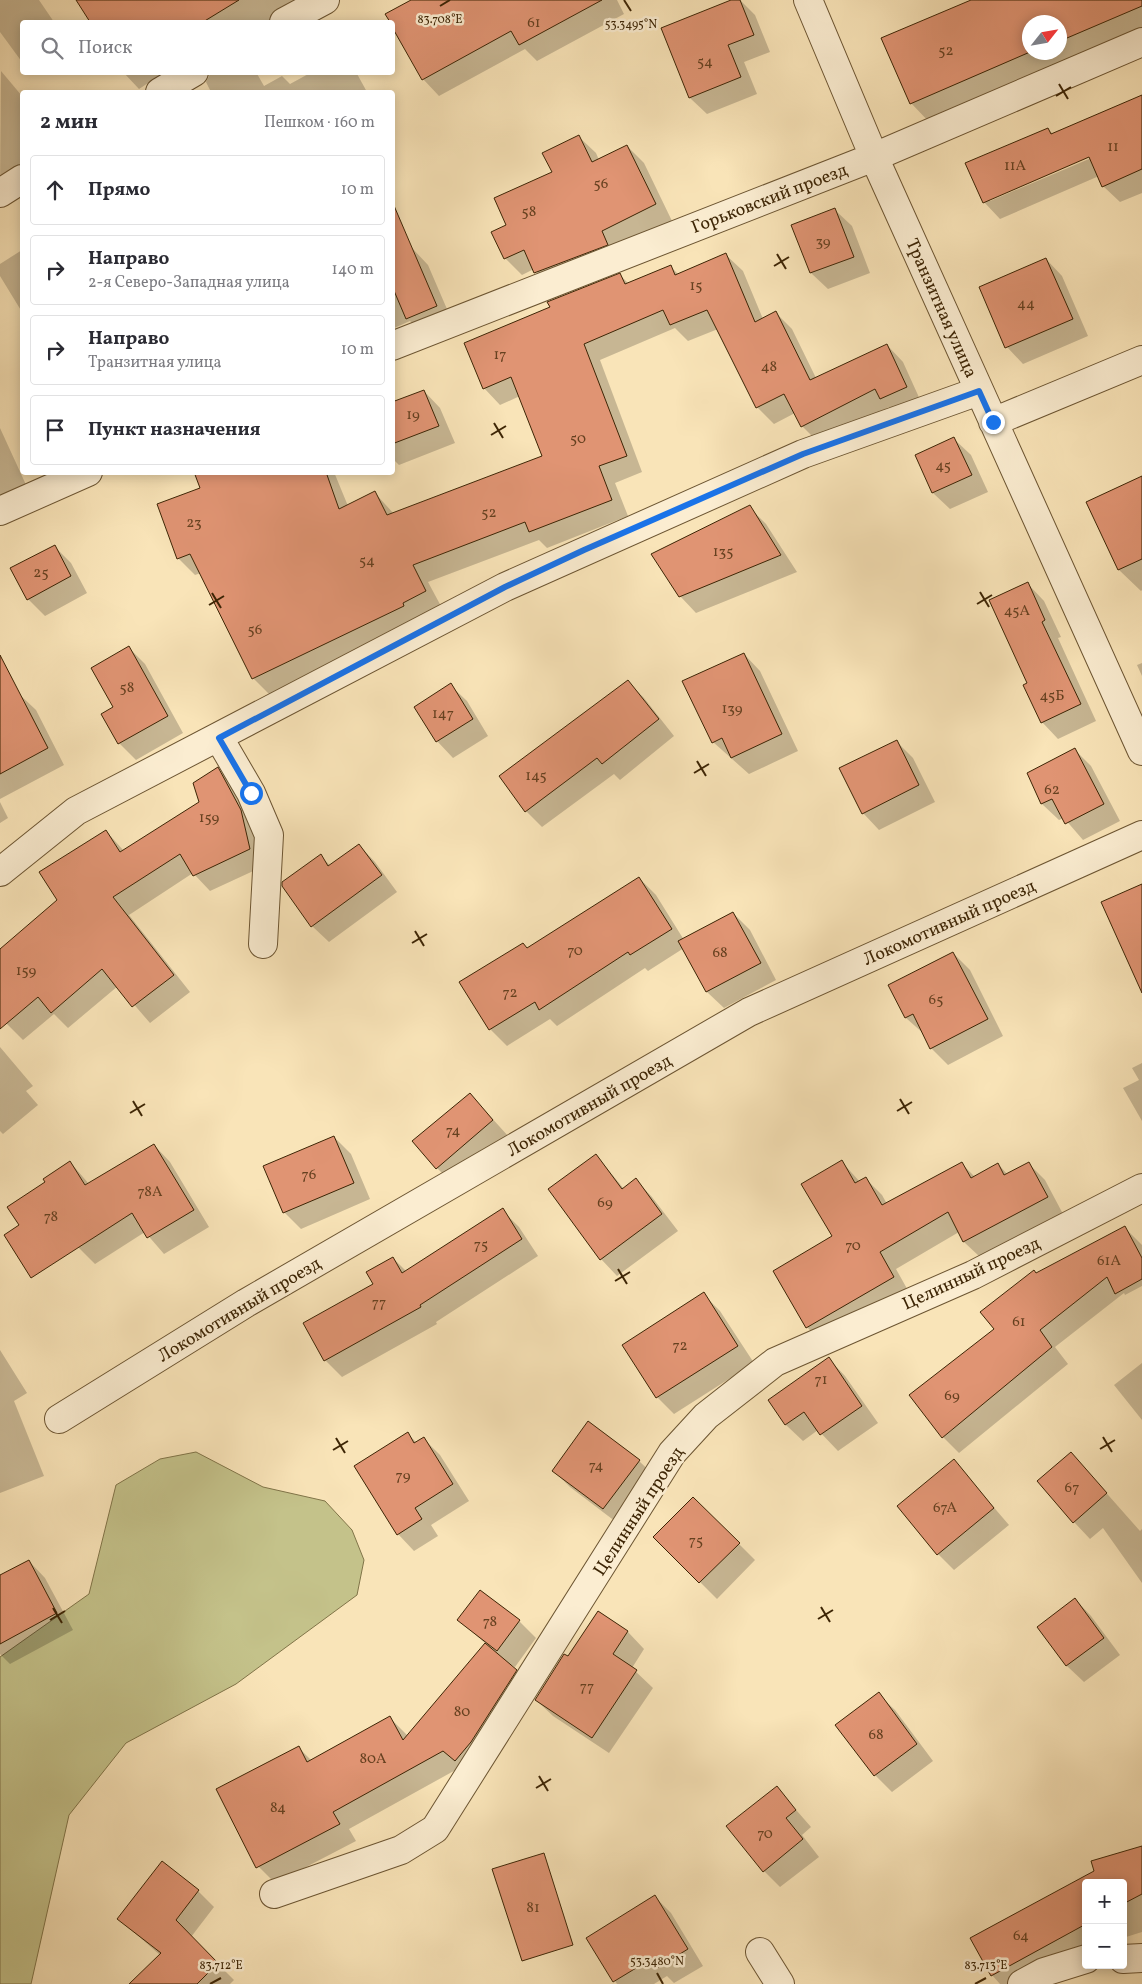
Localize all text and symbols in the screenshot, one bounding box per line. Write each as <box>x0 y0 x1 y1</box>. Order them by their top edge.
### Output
text: 83.708°E <box>417 12 463 28</box>
house number: 61 <box>527 13 541 34</box>
north arrow <box>1022 15 1067 60</box>
text: 53.3495°N <box>605 17 657 33</box>
search box <box>20 20 395 75</box>
icon: search <box>38 34 66 62</box>
text: Поиск <box>78 35 132 61</box>
house number: 52 <box>938 41 954 62</box>
house number: 54 <box>697 52 713 73</box>
text: 2 мин <box>40 108 98 137</box>
text: Пешком · 160 m <box>264 112 375 134</box>
house number: 11 <box>1107 137 1119 158</box>
house number: 11А <box>1004 156 1027 177</box>
street label: Горьковский проезд <box>688 158 851 241</box>
house number: 56 <box>594 174 608 195</box>
icon: ahead <box>41 176 69 204</box>
text: Прямо <box>88 177 150 203</box>
text: 10 m <box>341 179 374 201</box>
house number: 58 <box>522 202 536 223</box>
house number: 39 <box>815 232 831 253</box>
street label: Транзитная улица <box>899 235 983 382</box>
text: Направо <box>88 246 170 272</box>
icon: right <box>41 256 69 284</box>
text: 140 m <box>332 259 374 281</box>
text: 2-я Северо-Западная улица <box>88 272 290 294</box>
house number: 15 <box>689 276 703 297</box>
house number: 44 <box>1017 294 1035 315</box>
text: Направо <box>88 326 170 352</box>
icon: right <box>41 336 69 364</box>
text: 10 m <box>341 339 374 361</box>
house number: 17 <box>493 345 507 366</box>
text: Транзитная улица <box>88 352 222 374</box>
house number: 48 <box>761 357 777 378</box>
house number: 19 <box>406 405 420 426</box>
route end <box>982 411 1005 434</box>
icon: arrive <box>41 416 69 444</box>
text: Пункт назначения <box>88 417 261 443</box>
house number: 50 <box>570 429 586 450</box>
house number: 45 <box>935 456 951 477</box>
house number: 52 <box>481 503 497 524</box>
house number: 23 <box>186 513 202 534</box>
house number: 135 <box>713 542 733 563</box>
house number: 54 <box>359 551 375 572</box>
house number: 25 <box>33 563 49 584</box>
house number: 45А <box>1004 601 1031 622</box>
house number: 56 <box>248 620 262 641</box>
house number: 58 <box>120 678 134 699</box>
house number: 45Б <box>1040 686 1064 707</box>
house number: 139 <box>721 699 743 720</box>
house number: 147 <box>432 704 454 725</box>
house number: 145 <box>525 766 547 787</box>
house number: 62 <box>1044 780 1060 801</box>
route start <box>240 782 263 805</box>
house number: 159 <box>199 808 219 829</box>
street label: Локомотивный проезд <box>859 874 1040 973</box>
house number: 70 <box>567 941 583 962</box>
house number: 68 <box>712 943 728 964</box>
house number: 159 <box>16 961 36 982</box>
house number: 72 <box>502 983 518 1004</box>
house number: 65 <box>929 990 943 1011</box>
street label: Локомотивный проезд <box>503 1049 677 1164</box>
house number: 74 <box>446 1121 460 1142</box>
house number: 76 <box>302 1165 316 1186</box>
house number: 78А <box>137 1182 163 1203</box>
house number: 69 <box>597 1193 613 1214</box>
house number: 78 <box>44 1207 58 1228</box>
street label: Целинный проезд <box>899 1231 1045 1317</box>
house number: 75 <box>474 1235 488 1256</box>
house number: 70 <box>845 1236 861 1257</box>
house number: 61А <box>1097 1251 1121 1272</box>
street label: Локомотивный проезд <box>153 1252 326 1369</box>
house number: 77 <box>372 1293 386 1314</box>
house number: 61 <box>1012 1312 1026 1333</box>
house number: 72 <box>672 1336 688 1357</box>
house number: 71 <box>814 1370 828 1391</box>
house number: 69 <box>944 1386 960 1407</box>
street label: Целинный проезд <box>588 1442 690 1581</box>
house number: 74 <box>589 1456 603 1477</box>
house number: 79 <box>396 1466 411 1487</box>
house number: 67 <box>1065 1478 1079 1499</box>
house number: 67А <box>933 1498 957 1519</box>
house number: 75 <box>689 1531 703 1552</box>
house number: 78 <box>483 1612 497 1633</box>
house number: 77 <box>580 1677 594 1698</box>
house number: 80 <box>454 1702 470 1723</box>
house number: 68 <box>868 1725 884 1746</box>
house number: 80А <box>359 1749 387 1770</box>
house number: 84 <box>270 1798 286 1819</box>
house number: 70 <box>757 1824 773 1845</box>
map controls <box>1082 1879 1127 1969</box>
button: + <box>1082 1879 1127 1924</box>
house number: 81 <box>526 1898 540 1919</box>
button: − <box>1082 1924 1127 1969</box>
house number: 64 <box>1013 1926 1029 1947</box>
text: 53.3480°N <box>630 1954 684 1970</box>
text: 83.712°E <box>199 1958 243 1974</box>
text: 83.713°E <box>964 1958 1008 1974</box>

